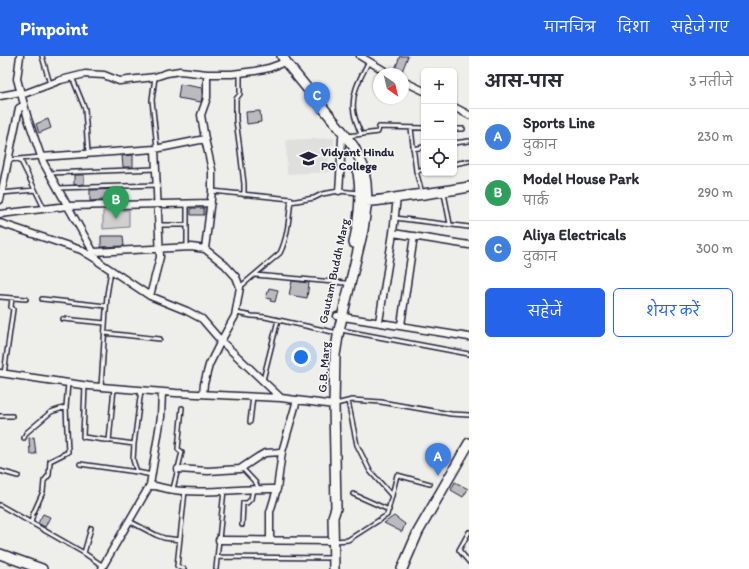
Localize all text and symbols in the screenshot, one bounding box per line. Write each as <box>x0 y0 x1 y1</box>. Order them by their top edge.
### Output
text: Pinpoint <box>20 17 88 40</box>
text: मानचित्र <box>544 19 596 36</box>
text: दिशा <box>618 19 649 36</box>
text: सहेजे गए <box>671 19 729 36</box>
north arrow <box>373 68 409 104</box>
map controls <box>421 68 457 176</box>
button: + <box>421 68 457 104</box>
text: आस-पास <box>485 71 563 91</box>
text: 3 नतीजे <box>689 74 733 89</box>
pin: C <box>304 82 330 115</box>
button: − <box>421 104 457 140</box>
text: Sports Line <box>523 114 595 132</box>
text: A <box>494 129 502 144</box>
text: 230 m <box>697 129 733 144</box>
text: दुकान <box>523 137 557 152</box>
button: locate <box>421 140 457 176</box>
place label: Vidyant Hindu PG College <box>321 145 395 174</box>
school or university icon: Vidyant Hindu PG College <box>298 149 318 169</box>
text: Model House Park <box>523 170 639 188</box>
text: B <box>494 185 502 200</box>
text: 290 m <box>697 185 733 200</box>
pin: B <box>103 186 129 219</box>
text: पार्क <box>523 193 549 208</box>
street label: Gautam Buddh Marg <box>316 216 352 325</box>
text: Aliya Electricals <box>523 226 626 244</box>
text: C <box>494 241 502 256</box>
text: 300 m <box>696 241 733 256</box>
text: दुकान <box>523 249 557 264</box>
button: सहेजें <box>485 288 605 337</box>
button: शेयर करें <box>613 288 733 337</box>
street label: G.B. Marg <box>315 340 333 393</box>
your location <box>291 347 311 367</box>
pin: A <box>425 443 451 476</box>

